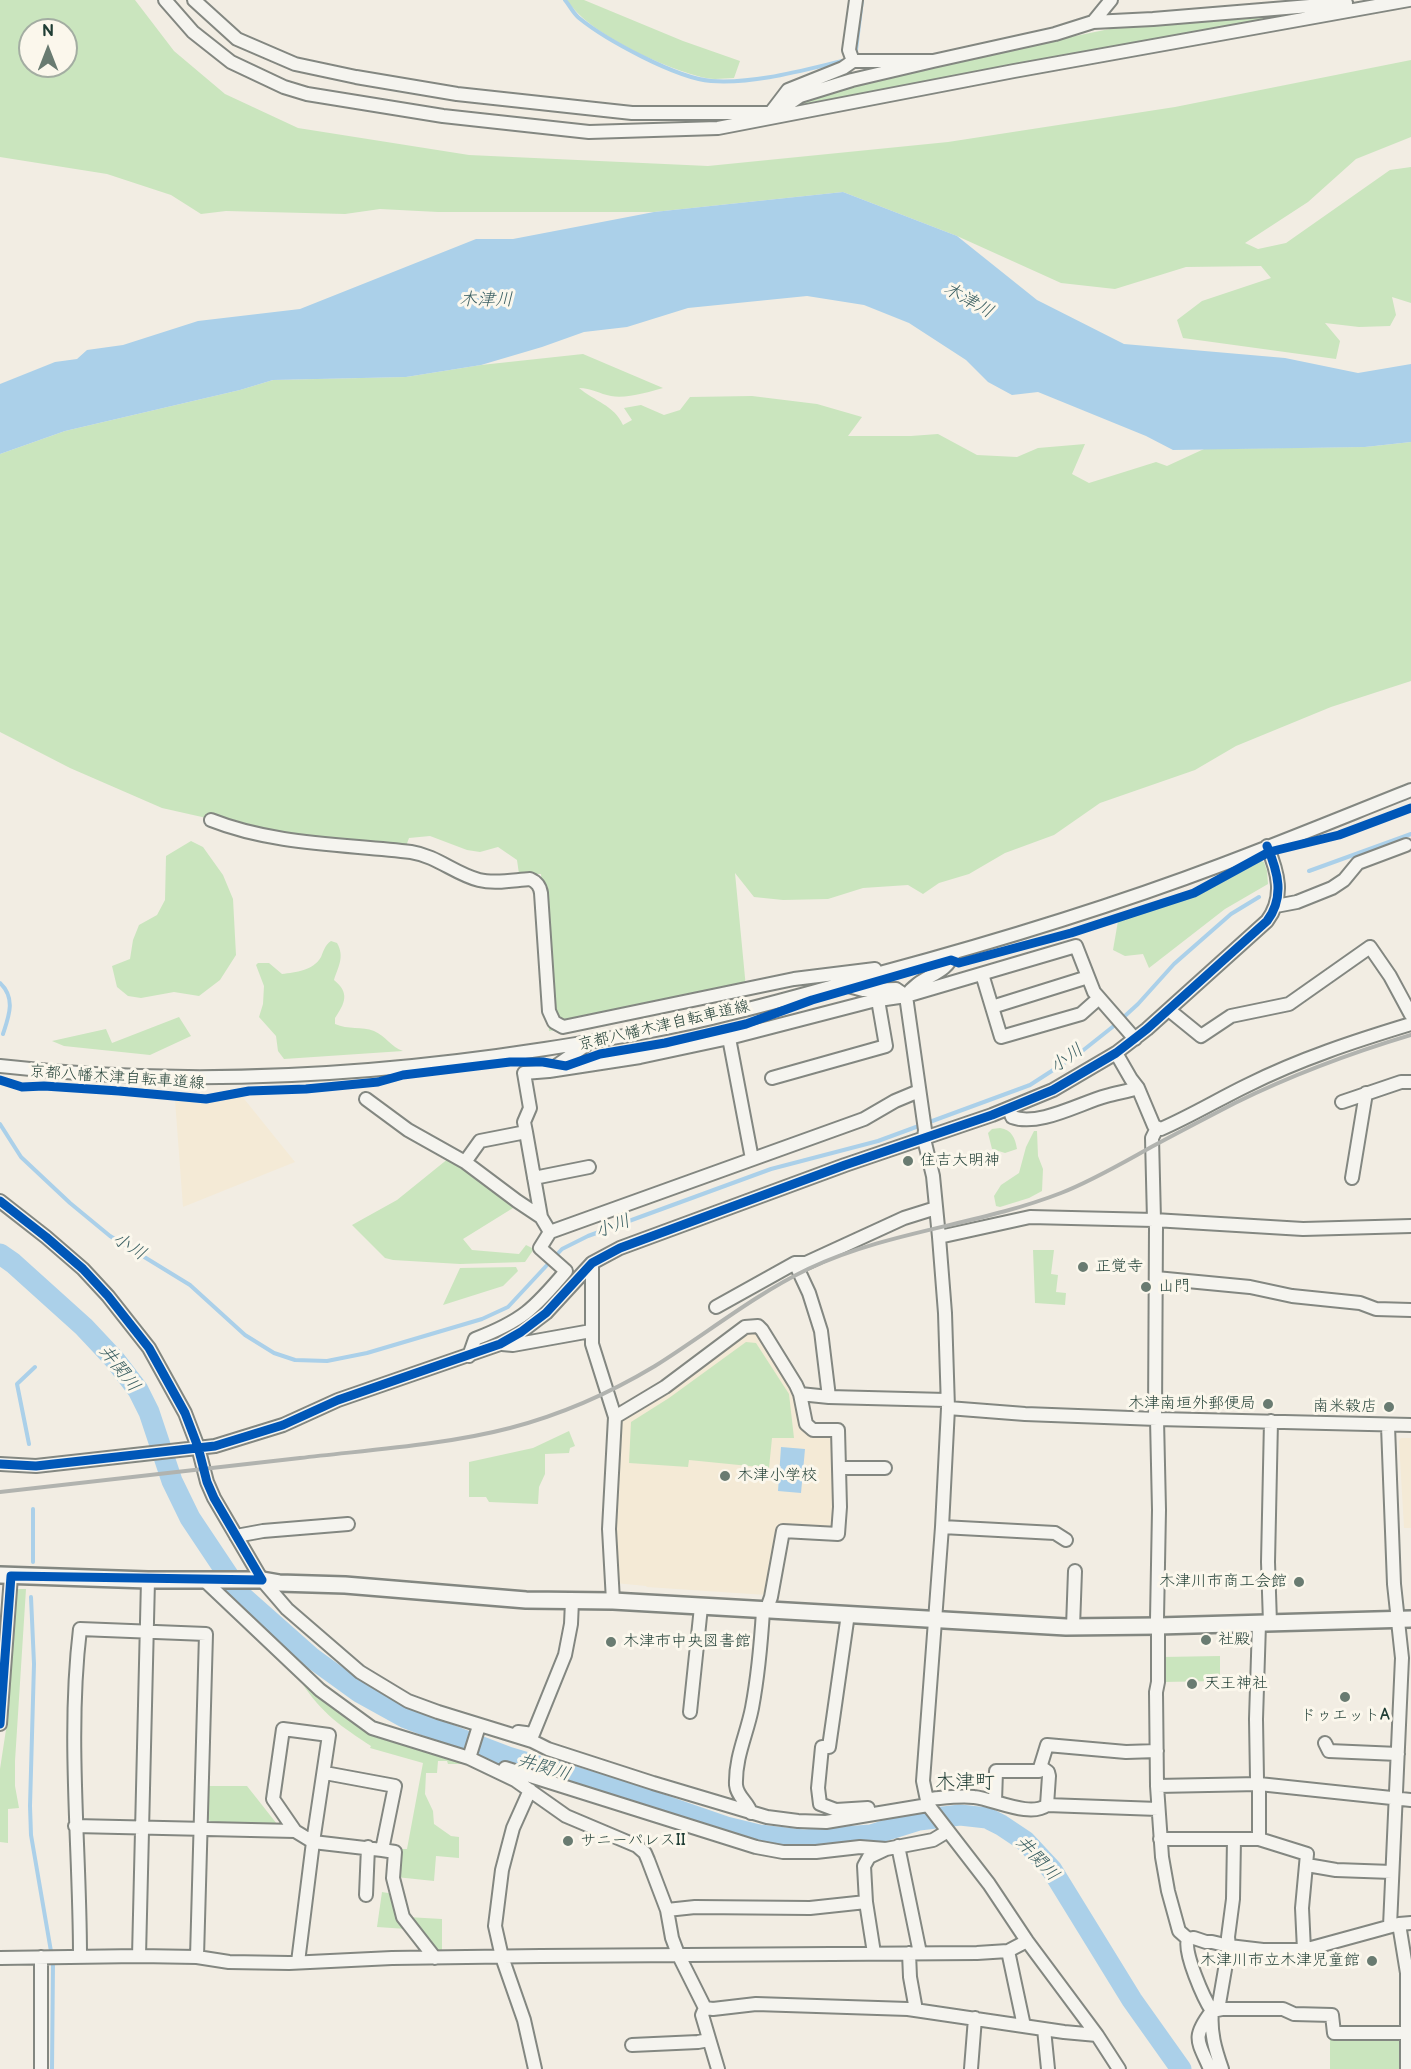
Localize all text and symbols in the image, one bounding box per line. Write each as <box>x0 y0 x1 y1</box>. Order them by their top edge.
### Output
north arrow <box>18 18 78 78</box>
text: N <box>42 22 54 41</box>
water label: 木津川 <box>939 278 997 324</box>
water label: 木津川 <box>459 289 513 311</box>
street label: 京都八幡木津自転車道線 <box>576 997 752 1055</box>
water label: 小川 <box>1046 1040 1088 1078</box>
street label: 京都八幡木津自転車道線 <box>29 1062 205 1094</box>
place label: 住吉大明神 <box>920 1151 1000 1171</box>
marker: 住吉大明神 <box>901 1154 915 1168</box>
water label: 小川 <box>592 1211 634 1243</box>
water label: 小川 <box>108 1228 150 1266</box>
place label: 正覚寺 <box>1095 1257 1143 1277</box>
marker: 正覚寺 <box>1076 1260 1090 1274</box>
place label: 山門 <box>1158 1277 1190 1297</box>
marker: 山門 <box>1139 1280 1153 1294</box>
water label: 井関川 <box>94 1341 144 1397</box>
place label: 木津南垣外郵便局 <box>1128 1394 1256 1414</box>
marker: 木津南垣外郵便局 <box>1261 1397 1275 1411</box>
place label: 南米穀店 <box>1313 1397 1377 1417</box>
marker: 南米穀店 <box>1382 1400 1396 1414</box>
place label: 木津小学校 <box>737 1466 817 1486</box>
marker: 木津小学校 <box>718 1469 732 1483</box>
place label: 木津川市商工会館 <box>1159 1572 1287 1592</box>
marker: 木津川市商工会館 <box>1292 1575 1306 1589</box>
place label: 社殿 <box>1218 1630 1250 1650</box>
place label: 木津市中央図書館 <box>623 1632 751 1652</box>
marker: 社殿 <box>1199 1633 1213 1647</box>
marker: 木津市中央図書館 <box>604 1635 618 1649</box>
place label: 天王神社 <box>1204 1674 1268 1694</box>
marker: 天王神社 <box>1185 1677 1199 1691</box>
marker: ドゥエットA <box>1338 1690 1352 1704</box>
place label: ドゥエットA <box>1300 1706 1390 1726</box>
water label: 井関川 <box>515 1750 573 1786</box>
district label: 木津町 <box>935 1771 995 1795</box>
place label: サニーパレスII <box>580 1831 686 1851</box>
water label: 井関川 <box>1011 1832 1063 1886</box>
marker: サニーパレスII <box>561 1834 575 1848</box>
place label: 木津川市立木津児童館 <box>1200 1951 1360 1971</box>
marker: 木津川市立木津児童館 <box>1365 1954 1379 1968</box>

